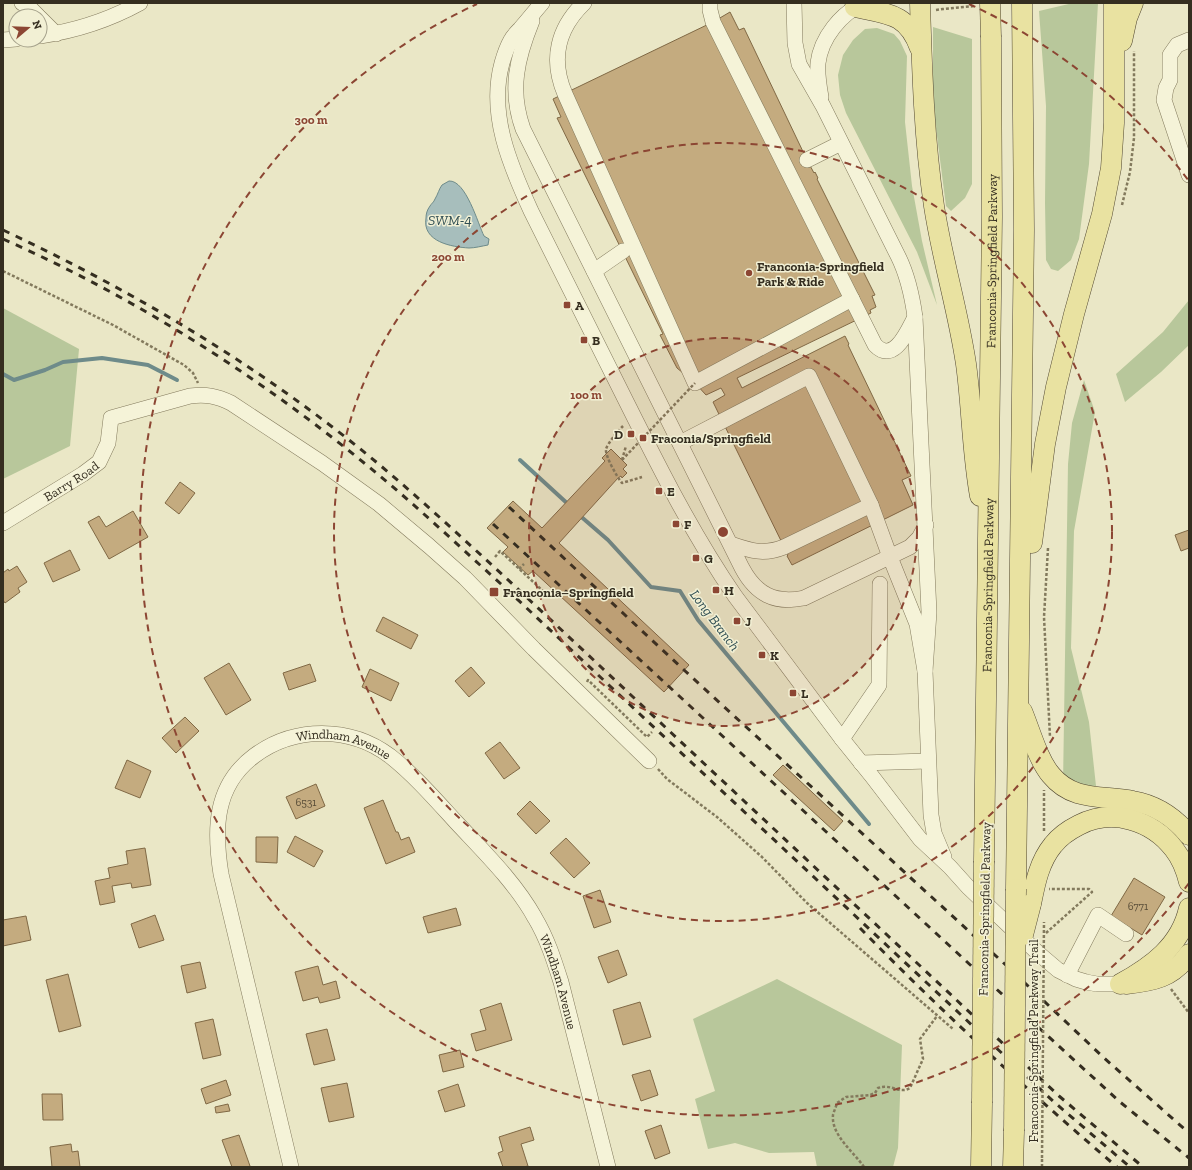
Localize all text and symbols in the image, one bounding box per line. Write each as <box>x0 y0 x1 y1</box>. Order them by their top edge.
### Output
north arrow <box>8 8 48 48</box>
text: N <box>29 19 45 32</box>
text: 300 m <box>295 113 328 127</box>
street label: Franconia-Springfield Parkway <box>983 174 1000 348</box>
water label: SWM-4 <box>428 212 472 229</box>
text: 200 m <box>431 250 465 264</box>
place label: Franconia-Springfield Park & Ride <box>757 259 885 289</box>
marker: Franconia-Springfield Park & Ride <box>744 268 754 278</box>
place label: A <box>575 298 584 313</box>
marker: A <box>562 300 572 310</box>
place label: B <box>592 333 600 348</box>
marker: B <box>579 335 589 345</box>
text: 100 m <box>570 388 602 402</box>
place label: D <box>614 427 623 442</box>
marker: D <box>626 429 636 439</box>
place label: Fraconia/Springfield <box>651 431 772 446</box>
marker: Fraconia/Springfield <box>638 433 648 443</box>
street label: Barry Road <box>41 458 102 504</box>
place label: E <box>667 484 675 499</box>
marker: E <box>654 486 664 496</box>
street label: Franconia-Springfield Parkway <box>979 497 997 672</box>
place label: F <box>684 517 692 532</box>
marker: F <box>671 519 681 529</box>
centre of rings <box>716 525 730 539</box>
place label: G <box>704 551 713 566</box>
marker: G <box>691 553 701 563</box>
place label: H <box>724 583 734 598</box>
place label: Franconia–Springfield <box>503 585 634 600</box>
marker: H <box>711 585 721 595</box>
marker: Franconia–Springfield <box>488 586 500 598</box>
water label: Long Branch <box>686 586 743 654</box>
place label: J <box>745 614 751 629</box>
marker: J <box>732 616 742 626</box>
place label: K <box>770 648 779 663</box>
marker: K <box>757 650 767 660</box>
place label: L <box>801 686 809 701</box>
marker: L <box>788 688 798 698</box>
street label: Windham Avenue <box>295 726 394 762</box>
house number: 6531 <box>295 796 317 809</box>
street label: Franconia-Springfield Parkway <box>975 822 994 996</box>
house number: 6771 <box>1128 900 1149 913</box>
street label: Windham Avenue <box>537 932 580 1031</box>
street label: Franconia-Springfield Parkway Trail <box>1026 939 1041 1143</box>

